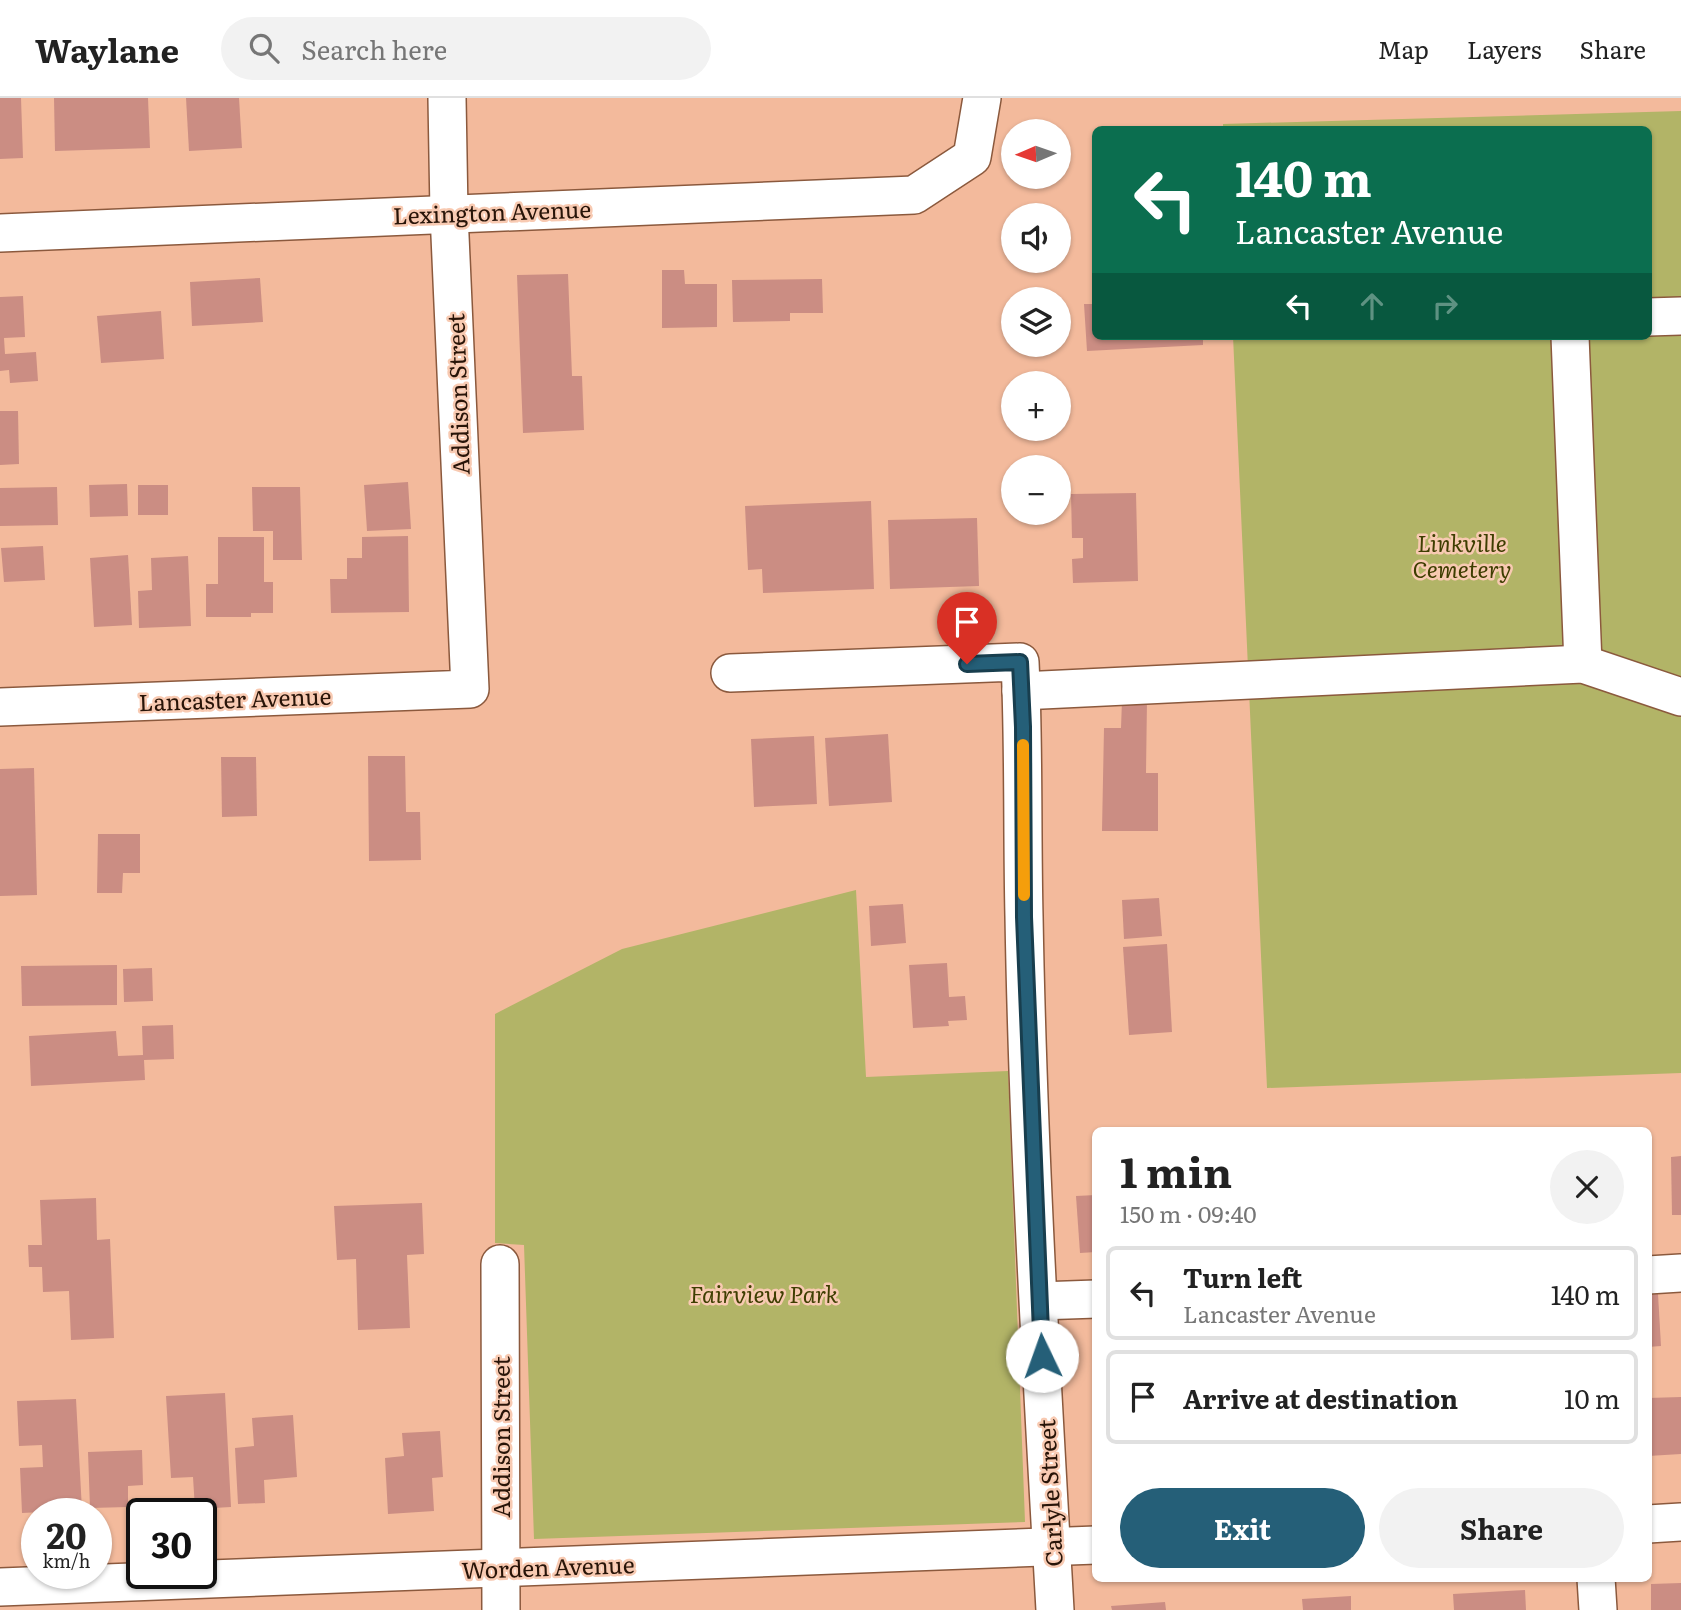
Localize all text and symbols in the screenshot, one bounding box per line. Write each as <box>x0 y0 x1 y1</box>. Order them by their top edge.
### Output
search box <box>221 17 711 80</box>
text: Waylane <box>35 24 179 73</box>
icon: search <box>245 29 283 67</box>
text: Search here <box>301 29 447 68</box>
text: Map <box>1378 31 1429 66</box>
text: Layers <box>1467 31 1541 66</box>
text: Share <box>1579 31 1646 66</box>
north arrow <box>1001 119 1071 189</box>
map controls <box>1001 119 1071 525</box>
text: 140 m <box>1235 139 1372 212</box>
icon: left <box>1120 154 1211 245</box>
street label: Lexington Avenue <box>392 191 592 231</box>
button: sound <box>1001 203 1071 273</box>
text: Lancaster Avenue <box>1235 206 1503 254</box>
button: layers <box>1001 287 1071 357</box>
icon: left <box>1280 287 1318 325</box>
icon: ahead <box>1353 287 1391 325</box>
icon: right <box>1426 287 1464 325</box>
street label: Addison Street <box>437 312 477 475</box>
button: + <box>1001 371 1071 441</box>
button: − <box>1001 455 1071 525</box>
park label: Linkville Cemetery <box>1413 525 1512 585</box>
pin <box>937 592 997 664</box>
icon: arrive <box>948 603 986 641</box>
street label: Lancaster Avenue <box>138 678 332 718</box>
text: 1 min <box>1120 1139 1232 1201</box>
button: close <box>1550 1150 1624 1224</box>
text: 150 m · 09:40 <box>1120 1196 1257 1230</box>
text: Turn left <box>1183 1257 1302 1296</box>
icon: left <box>1124 1274 1162 1312</box>
text: 140 m <box>1551 1274 1620 1313</box>
park label: Fairview Park <box>690 1276 839 1310</box>
text: Lancaster Avenue <box>1183 1296 1376 1330</box>
position arrow <box>1005 1319 1079 1393</box>
street label: Addison Street <box>483 1355 517 1518</box>
icon: arrive <box>1124 1378 1162 1416</box>
text: Arrive at destination <box>1183 1378 1458 1417</box>
text: 10 m <box>1564 1378 1620 1417</box>
street label: Carlyle Street <box>1028 1418 1070 1568</box>
button: Exit <box>1120 1488 1365 1568</box>
button: Share <box>1379 1488 1624 1568</box>
speed limit sign: 30 <box>126 1498 217 1589</box>
text: 20 <box>46 1508 87 1560</box>
street label: Worden Avenue <box>461 1546 635 1586</box>
text: km/h <box>43 1547 90 1574</box>

